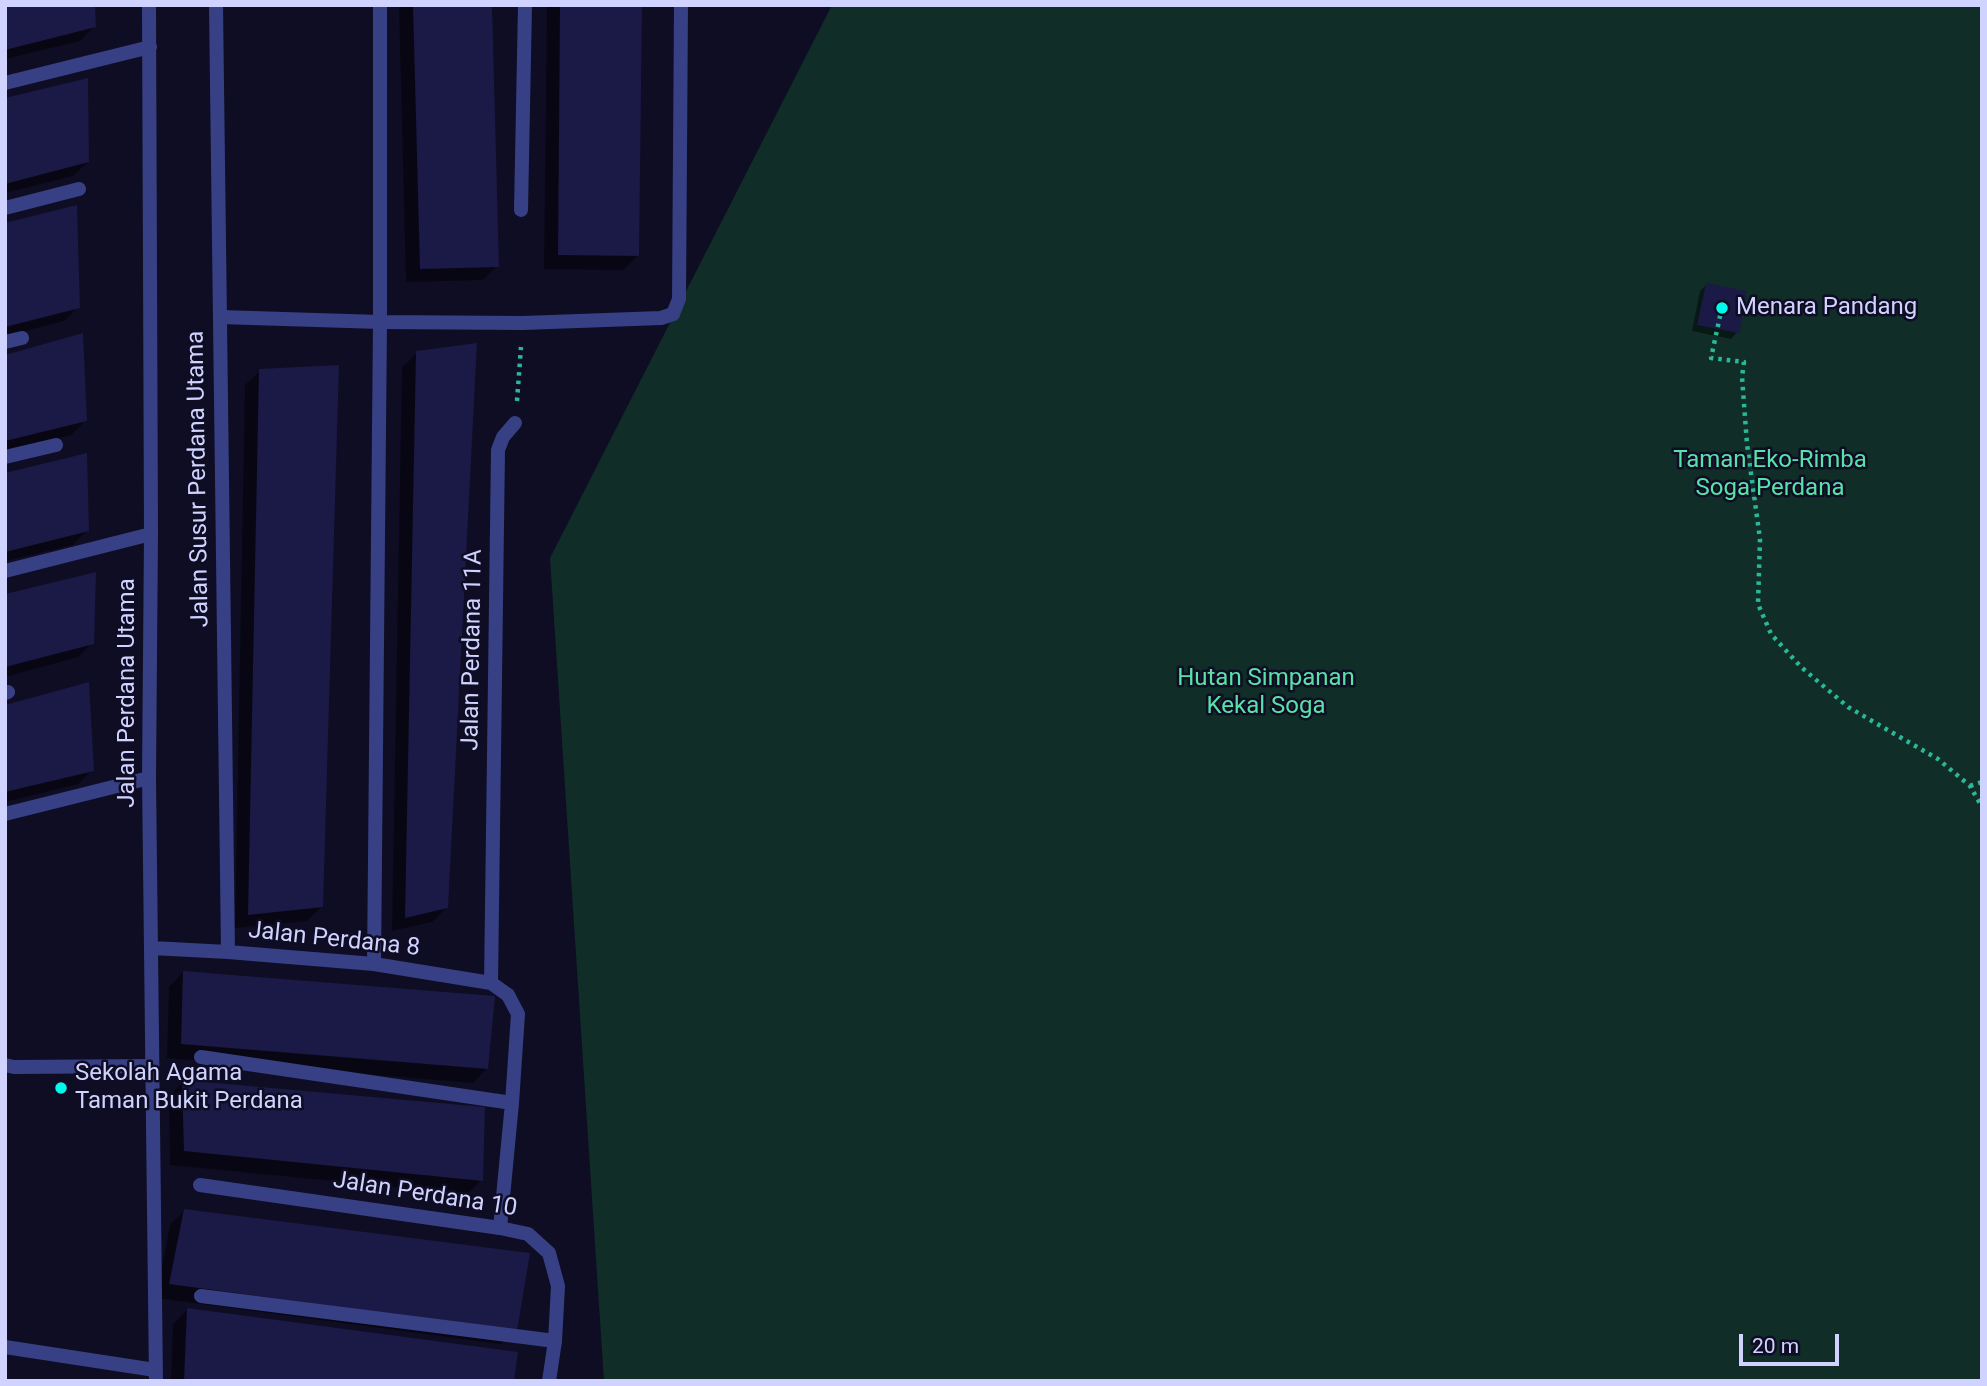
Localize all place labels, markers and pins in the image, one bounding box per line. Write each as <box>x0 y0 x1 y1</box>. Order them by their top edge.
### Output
place label: Menara Pandang <box>1736 294 1917 322</box>
marker: Menara Pandang <box>1714 300 1730 316</box>
place label: Sekolah Agama Taman Bukit Perdana <box>75 1060 303 1116</box>
marker: Sekolah Agama Taman Bukit Perdana <box>53 1080 69 1096</box>

